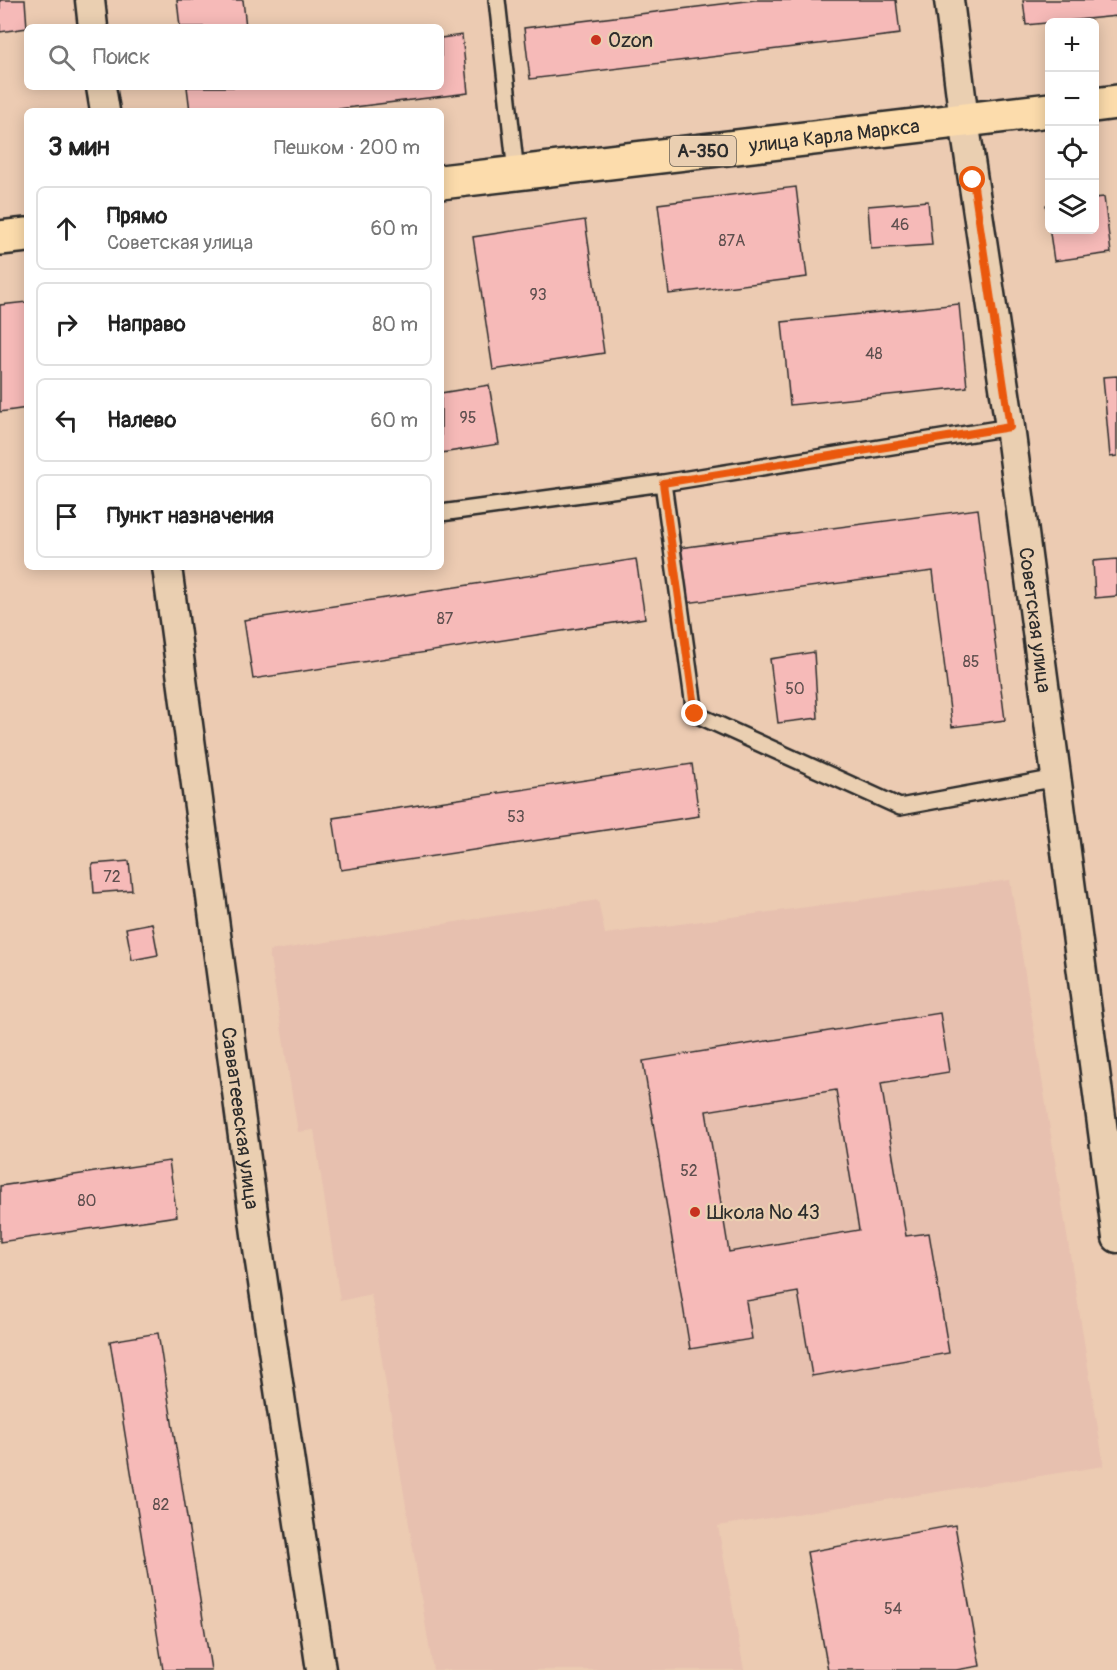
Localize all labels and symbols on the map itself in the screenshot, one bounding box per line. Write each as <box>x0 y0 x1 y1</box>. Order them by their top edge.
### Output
place label: Ozon <box>608 28 653 53</box>
marker: Ozon <box>589 33 603 47</box>
street label: улица Карла Маркса <box>747 113 921 158</box>
road number: А-350 <box>670 136 736 166</box>
route start <box>959 166 985 192</box>
house number: 46 <box>891 215 909 235</box>
house number: 87А <box>719 231 745 251</box>
house number: 93 <box>529 285 547 305</box>
house number: 48 <box>865 344 883 364</box>
house number: 95 <box>460 408 476 428</box>
street label: Советская улица <box>1014 546 1057 694</box>
house number: 87 <box>437 609 454 629</box>
house number: 85 <box>963 652 979 672</box>
house number: 50 <box>785 679 805 699</box>
route end <box>681 700 707 726</box>
house number: 53 <box>507 807 525 827</box>
house number: 72 <box>103 867 121 887</box>
street label: Савватеевская улица <box>216 1025 265 1211</box>
house number: 52 <box>680 1161 698 1181</box>
house number: 80 <box>78 1191 97 1211</box>
place label: Школа № 43 <box>707 1200 820 1225</box>
marker: Школа № 43 <box>688 1205 702 1219</box>
house number: 82 <box>152 1495 170 1515</box>
house number: 54 <box>884 1599 902 1619</box>

